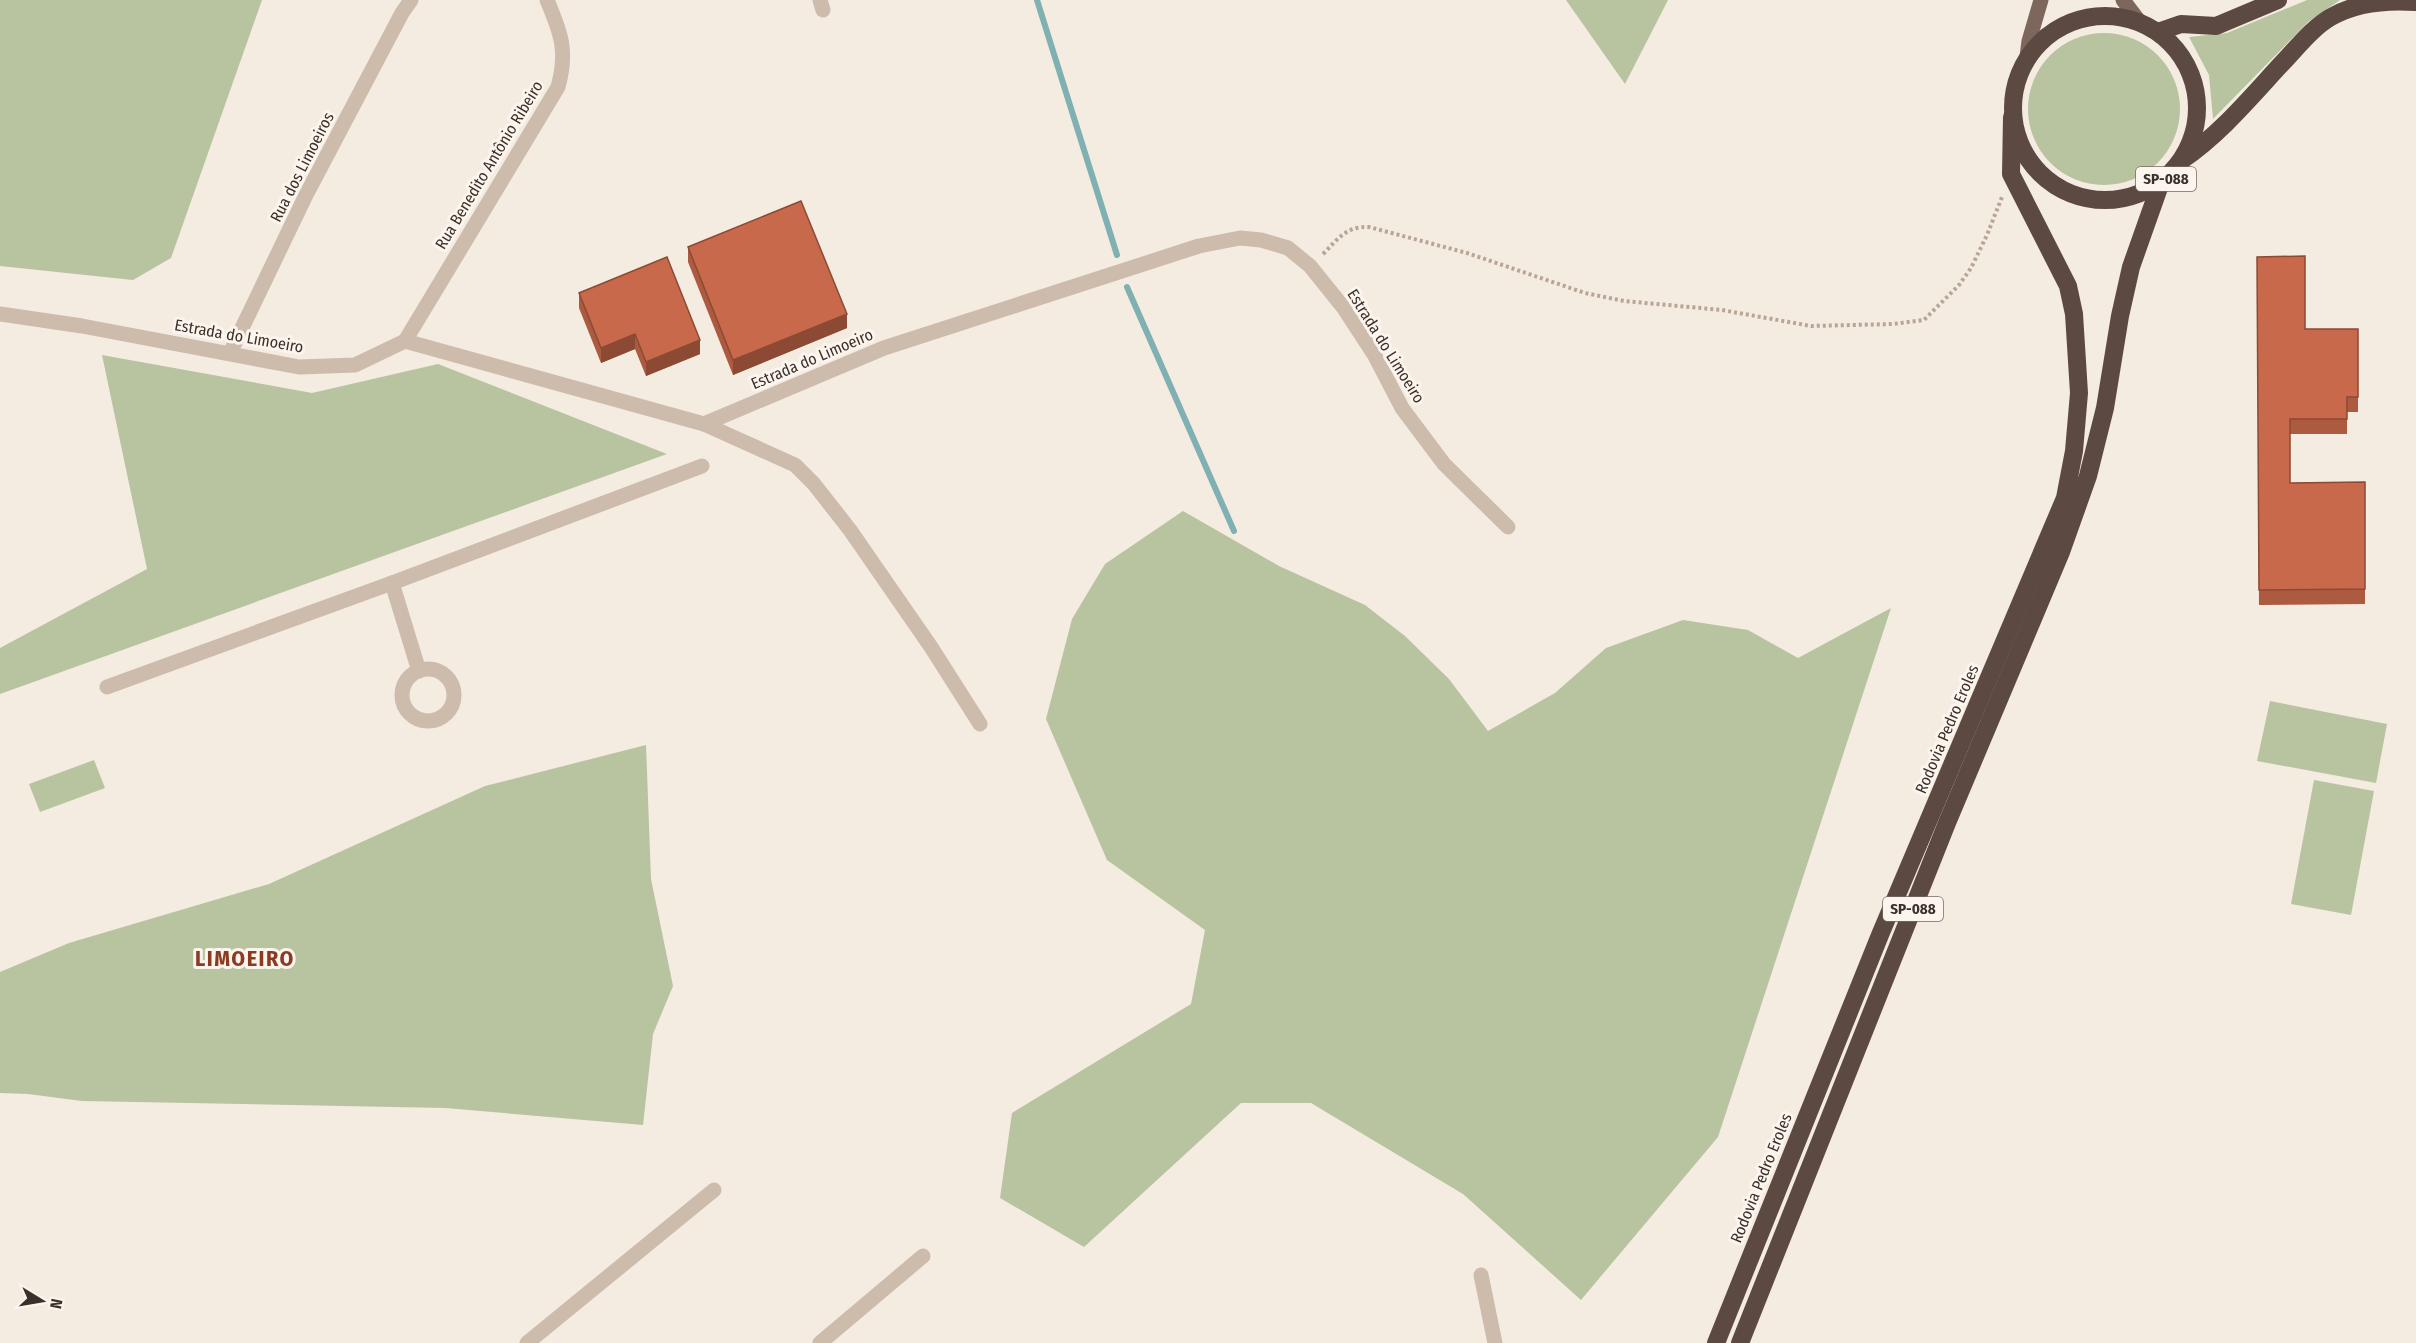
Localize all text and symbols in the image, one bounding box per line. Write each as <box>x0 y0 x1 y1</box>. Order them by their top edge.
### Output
street label: Rua Benedito Antônio Ribeiro <box>431 77 547 253</box>
street label: Rua dos Limoeiros <box>266 109 338 225</box>
road number: SP-088 <box>2136 167 2196 191</box>
street label: Estrada do Limoeiro <box>1343 286 1429 406</box>
street label: Estrada do Limoeiro <box>173 315 305 357</box>
street label: Estrada do Limoeiro <box>748 325 876 393</box>
street label: Rodovia Pedro Eroles <box>1911 662 1983 796</box>
road number: SP-088 <box>1883 897 1943 921</box>
district label: LIMOEIRO <box>195 945 295 972</box>
street label: Rodovia Pedro Eroles <box>1726 1110 1796 1246</box>
north arrow <box>12 1271 72 1331</box>
text: N <box>46 1297 66 1310</box>

